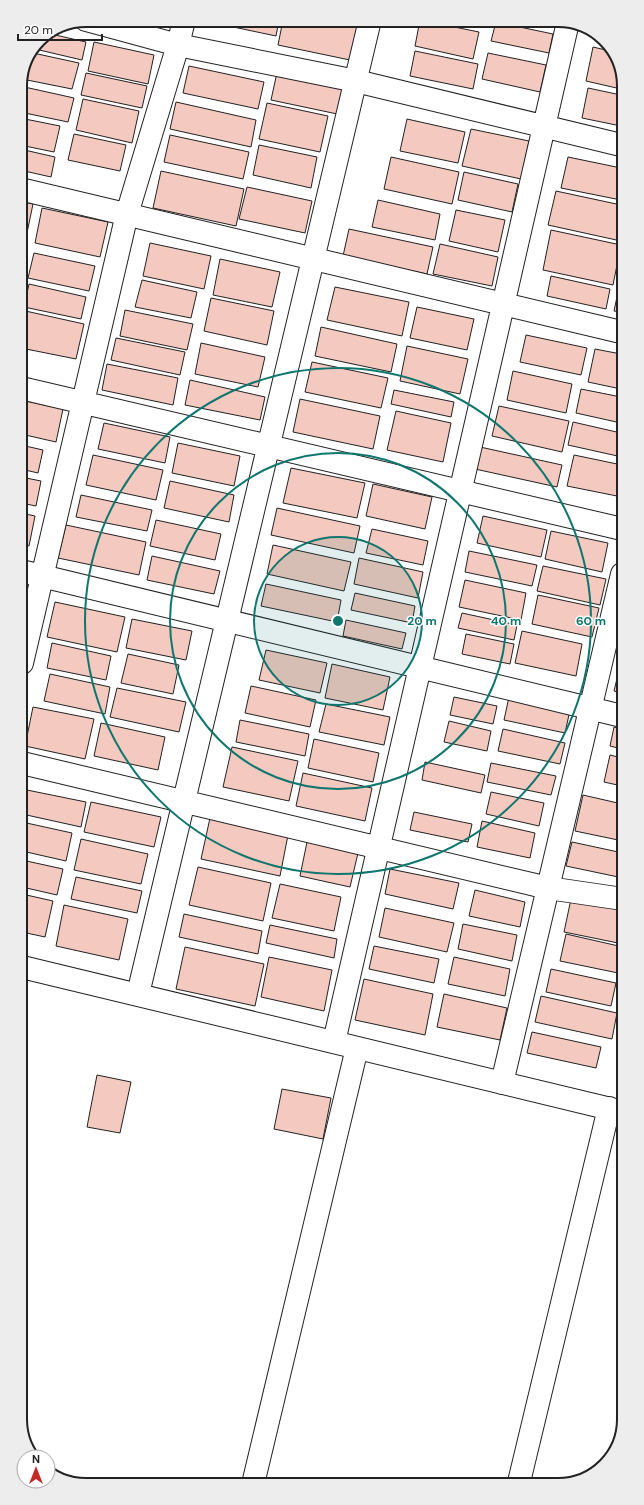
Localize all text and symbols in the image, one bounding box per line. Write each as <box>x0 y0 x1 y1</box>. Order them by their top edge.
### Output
scale bar <box>18 16 102 42</box>
text: 20 m <box>24 22 53 38</box>
text: 20 m <box>407 613 437 629</box>
text: 40 m <box>491 613 521 629</box>
text: 60 m <box>576 613 606 629</box>
centre of rings <box>331 614 345 628</box>
north arrow <box>16 1449 56 1489</box>
text: N <box>32 1452 40 1466</box>

